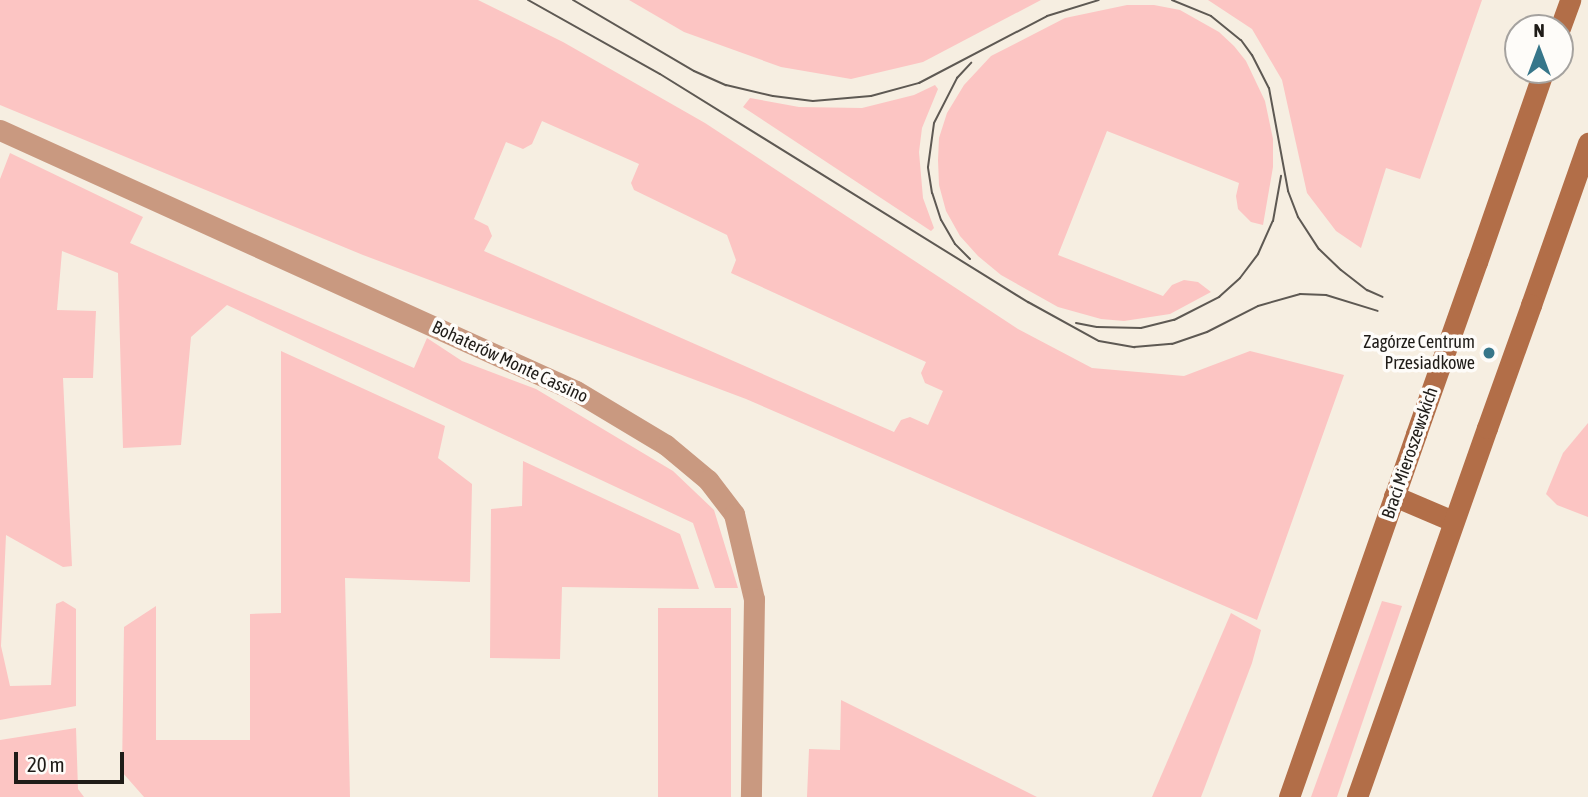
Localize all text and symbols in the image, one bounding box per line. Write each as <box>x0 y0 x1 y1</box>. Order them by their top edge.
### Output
north arrow <box>1504 14 1574 84</box>
text: N <box>1533 19 1545 41</box>
street label: Bohaterów Monte Cassino <box>429 316 591 408</box>
place label: Zagórze Centrum Przesiadkowe <box>1363 332 1475 374</box>
marker: Zagórze Centrum Przesiadkowe <box>1481 345 1497 361</box>
street label: Braci Mieroszewskich <box>1377 384 1443 522</box>
scale bar <box>18 738 128 782</box>
text: 20 m <box>27 752 65 776</box>

